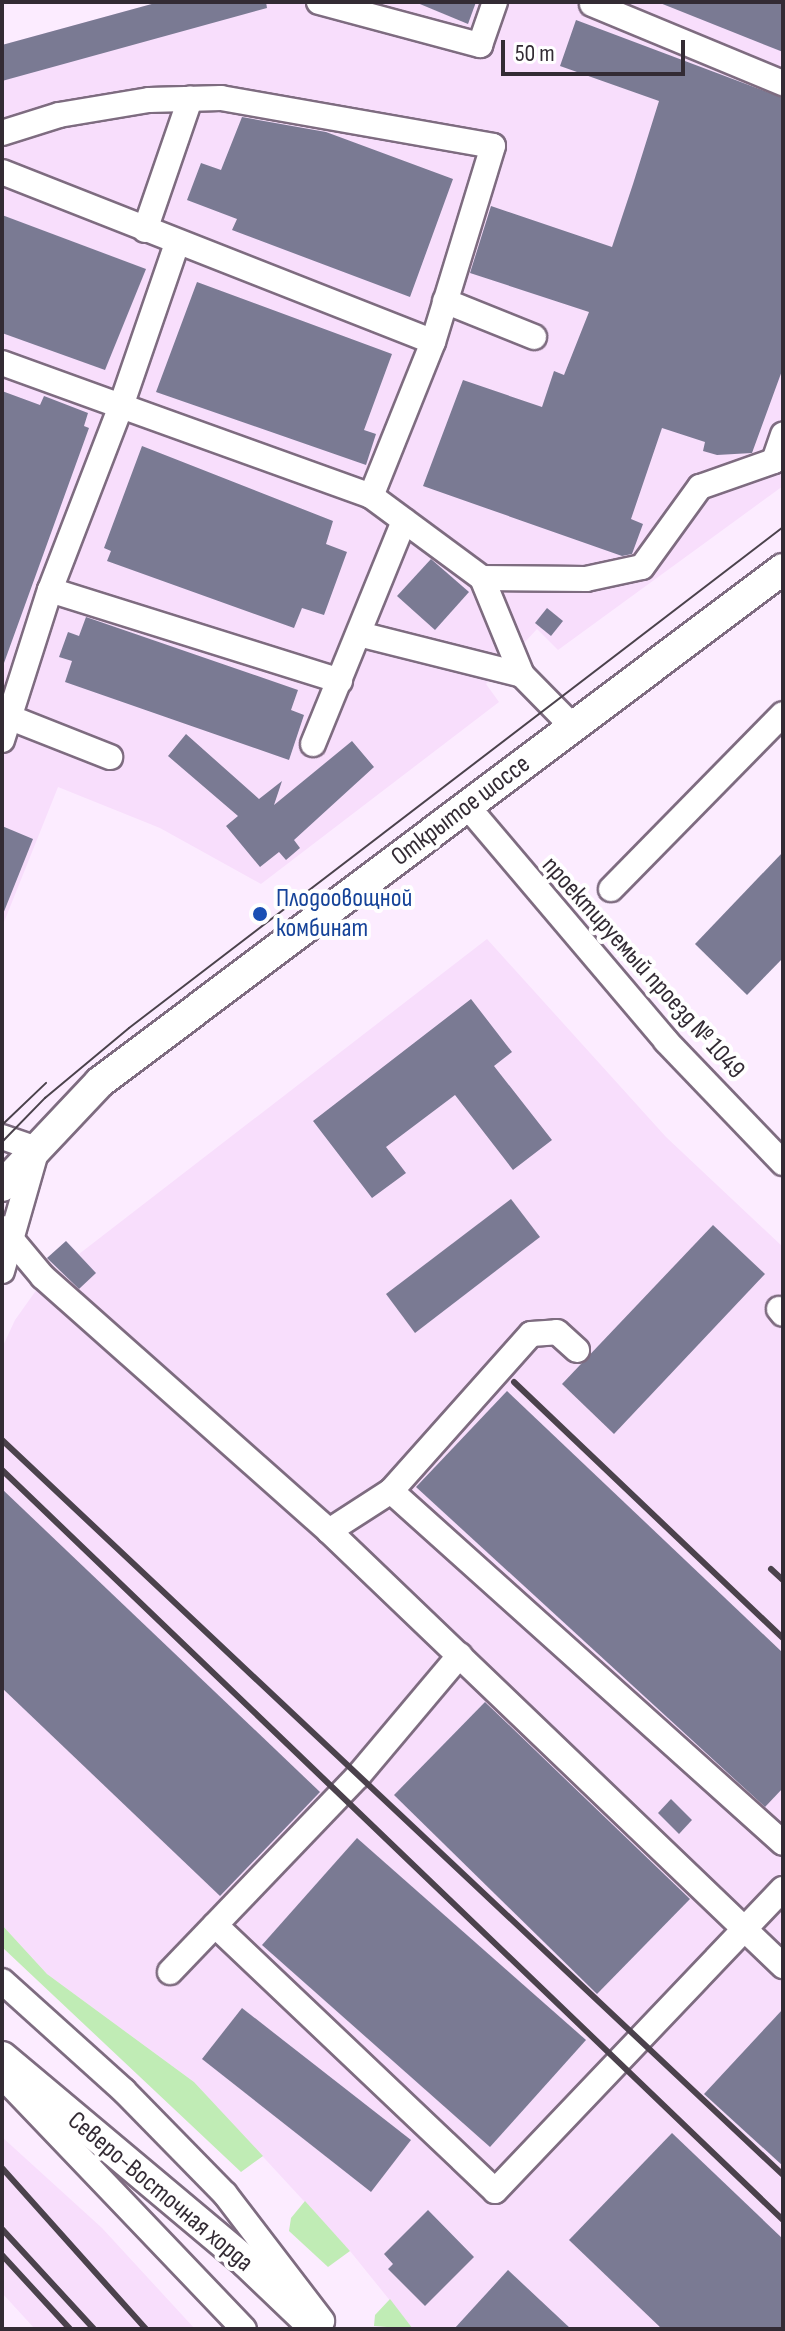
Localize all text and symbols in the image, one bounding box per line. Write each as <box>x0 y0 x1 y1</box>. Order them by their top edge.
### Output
scale bar <box>505 24 689 74</box>
text: 50 m <box>515 39 555 68</box>
street label: Открытое шоссе <box>386 749 536 873</box>
street label: проектируемый проезд № 1049 <box>535 851 751 1085</box>
place label: Плодоовощной комбинат <box>276 883 412 944</box>
marker: Плодоовощной комбинат <box>251 905 269 923</box>
street label: Северо-Восточная хорда <box>61 2105 259 2279</box>

